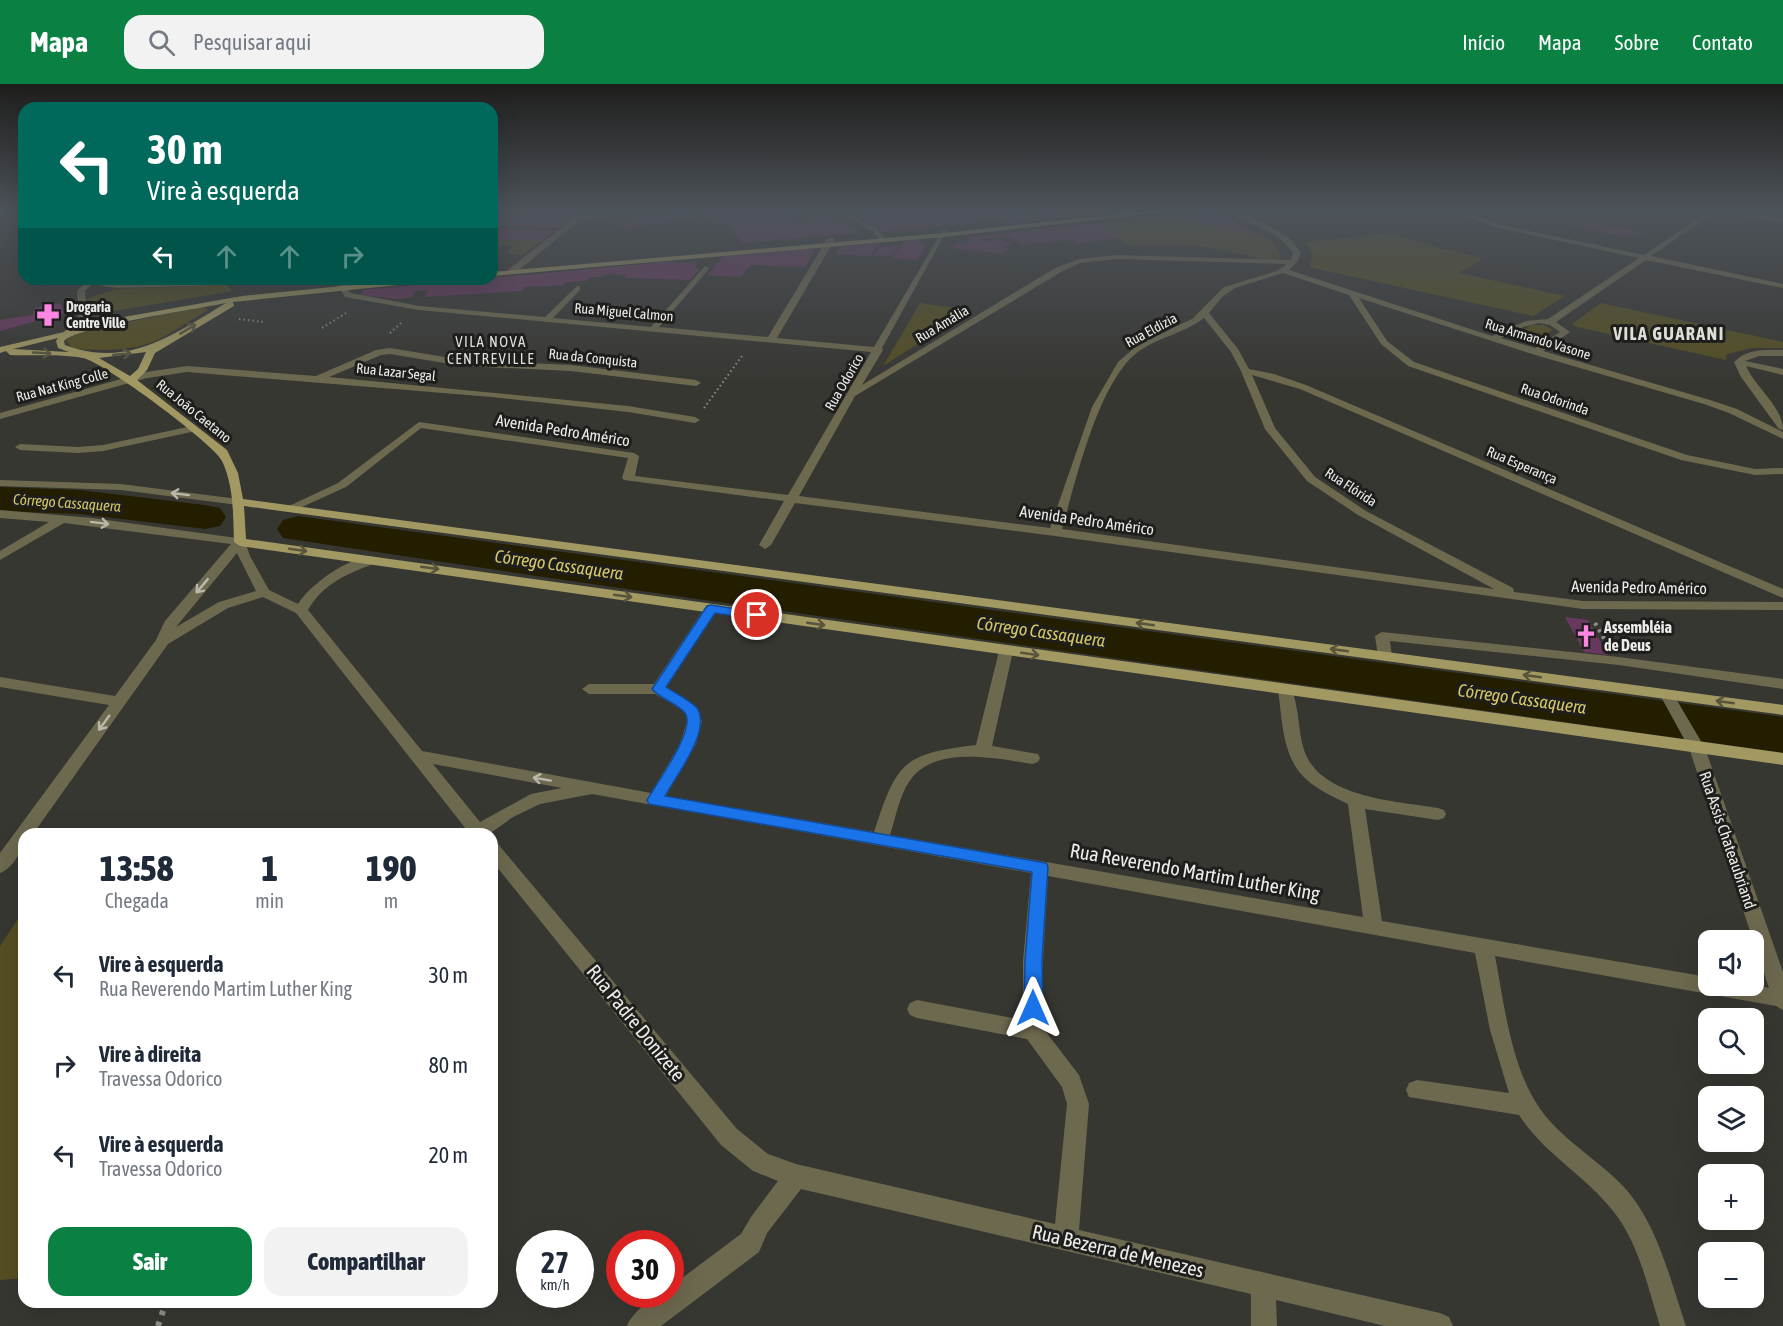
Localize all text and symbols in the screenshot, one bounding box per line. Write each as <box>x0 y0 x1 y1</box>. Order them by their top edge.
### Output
search box <box>124 15 544 69</box>
text: Mapa <box>30 26 88 58</box>
icon: search <box>145 26 178 59</box>
text: Pesquisar aqui <box>193 29 311 55</box>
text: Início <box>1462 30 1505 54</box>
text: Mapa <box>1538 30 1582 54</box>
text: Sobre <box>1615 30 1659 54</box>
text: Contato <box>1692 30 1753 54</box>
text: 30 m <box>147 125 222 173</box>
icon: left <box>48 126 126 204</box>
text: Vire à esquerda <box>147 175 300 206</box>
icon: left <box>147 240 180 273</box>
icon: ahead <box>210 240 243 273</box>
icon: ahead <box>273 240 306 273</box>
icon: right <box>336 240 369 273</box>
place label: Drogaria Centre Ville <box>66 299 126 331</box>
street label: Rua Miguel Calmon <box>574 300 674 324</box>
pharmacy icon: Drogaria Centre Ville <box>35 302 61 328</box>
street label: Rua Amália <box>913 302 971 346</box>
street label: Rua Eldizia <box>1122 310 1180 350</box>
street label: Rua Armando Vasone <box>1483 315 1593 363</box>
one-way arrow <box>179 322 196 334</box>
district label: VILA GUARANI <box>1612 323 1725 344</box>
district label: VILA NOVA CENTREVILLE <box>447 333 535 367</box>
street label: Rua da Conquista <box>548 345 638 371</box>
one-way arrow <box>31 348 51 359</box>
one-way arrow <box>111 348 131 359</box>
street label: Rua Odorico <box>821 351 867 413</box>
street label: Rua Lazar Segal <box>355 360 437 384</box>
street label: Rua Nat King Colle <box>14 365 110 405</box>
street label: Rua João Caetano <box>153 376 235 446</box>
street label: Rua Odorinda <box>1519 380 1591 418</box>
street label: Avenida Pedro Américo <box>495 411 631 449</box>
street label: Rua Esperança <box>1484 443 1560 487</box>
street label: Rua Flórida <box>1322 464 1380 510</box>
one-way arrow <box>171 489 190 500</box>
water label: Córrego Cassaquera <box>13 490 122 515</box>
street label: Avenida Pedro Américo <box>1019 502 1155 538</box>
one-way arrow <box>90 518 109 529</box>
one-way arrow <box>287 544 307 555</box>
water label: Córrego Cassaquera <box>493 545 625 584</box>
one-way arrow <box>419 563 439 574</box>
street label: Avenida Pedro Américo <box>1571 577 1707 597</box>
one-way arrow <box>196 578 209 594</box>
pin <box>731 589 782 640</box>
one-way arrow <box>612 591 632 602</box>
icon: arrive <box>740 598 773 631</box>
water label: Córrego Cassaquera <box>975 612 1107 651</box>
one-way arrow <box>805 618 825 629</box>
one-way arrow <box>1136 618 1156 629</box>
place label: Assembléia de Deus <box>1603 618 1672 654</box>
church icon: Assembléia de Deus <box>1573 623 1599 649</box>
one-way arrow <box>1329 645 1349 656</box>
one-way arrow <box>1019 648 1039 659</box>
one-way arrow <box>1522 671 1542 682</box>
water label: Córrego Cassaquera <box>1456 679 1588 718</box>
one-way arrow <box>1716 697 1735 708</box>
one-way arrow <box>98 714 110 730</box>
street label: Rua Assis Chateaubriand <box>1696 769 1760 911</box>
one-way arrow <box>533 773 553 784</box>
street label: Rua Reverendo Martim Luther King <box>1068 838 1322 905</box>
text: 13:58 <box>100 847 174 889</box>
text: 1 <box>261 847 278 889</box>
text: 190 <box>366 847 416 889</box>
text: Chegada <box>105 889 169 912</box>
text: min <box>255 889 284 912</box>
text: m <box>384 889 398 912</box>
map controls <box>1698 930 1764 1308</box>
button: sound <box>1698 930 1764 996</box>
text: Vire à esquerda <box>99 951 224 977</box>
icon: left <box>48 959 81 992</box>
street label: Rua Padre Donizete <box>582 960 690 1086</box>
text: 30 m <box>428 962 468 988</box>
position arrow <box>1001 976 1065 1040</box>
text: Rua Reverendo Martim Luther King <box>99 977 352 1000</box>
button: search <box>1698 1008 1764 1074</box>
text: Vire à direita <box>99 1041 201 1067</box>
icon: right <box>48 1049 81 1082</box>
text: 80 m <box>428 1052 468 1078</box>
text: Travessa Odorico <box>99 1067 223 1090</box>
button: layers <box>1698 1086 1764 1152</box>
text: Vire à esquerda <box>99 1131 224 1157</box>
icon: left <box>48 1139 81 1172</box>
text: 20 m <box>428 1142 468 1168</box>
text: Travessa Odorico <box>99 1157 223 1180</box>
button: + <box>1698 1164 1764 1230</box>
street label: Rua Bezerra de Menezes <box>1030 1220 1206 1281</box>
button: Sair <box>48 1227 252 1296</box>
button: Compartilhar <box>264 1227 468 1296</box>
speed limit sign: 30 <box>606 1230 684 1308</box>
button: − <box>1698 1242 1764 1308</box>
text: 27 <box>541 1245 569 1279</box>
text: km/h <box>540 1276 570 1293</box>

